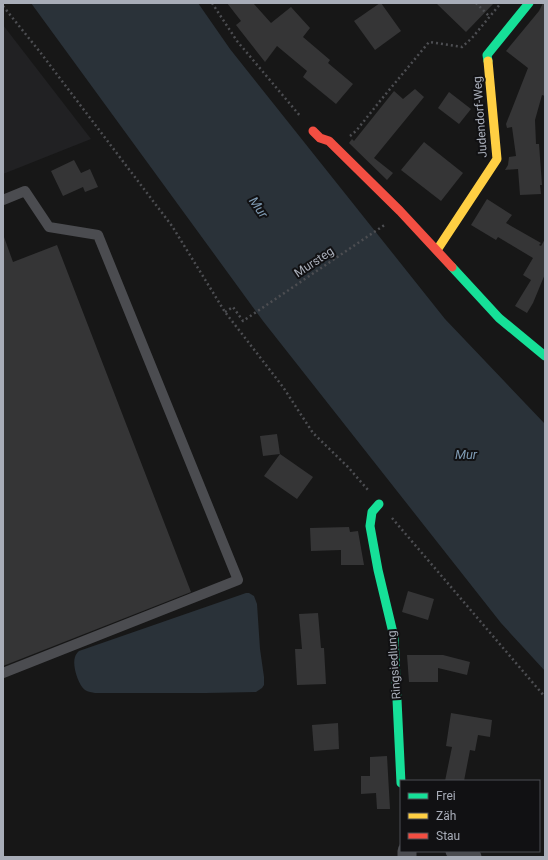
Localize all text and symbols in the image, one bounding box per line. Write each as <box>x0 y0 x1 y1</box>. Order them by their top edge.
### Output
street label: Judendorf-Weg <box>470 76 490 158</box>
water label: Mur <box>246 194 272 221</box>
street label: Mursteg <box>292 244 336 280</box>
water label: Mur <box>455 447 478 462</box>
street label: Ringsiedlung <box>385 630 403 700</box>
legend <box>400 780 540 852</box>
text: Frei <box>436 789 456 803</box>
text: Zäh <box>436 809 456 823</box>
text: Stau <box>436 829 460 843</box>

